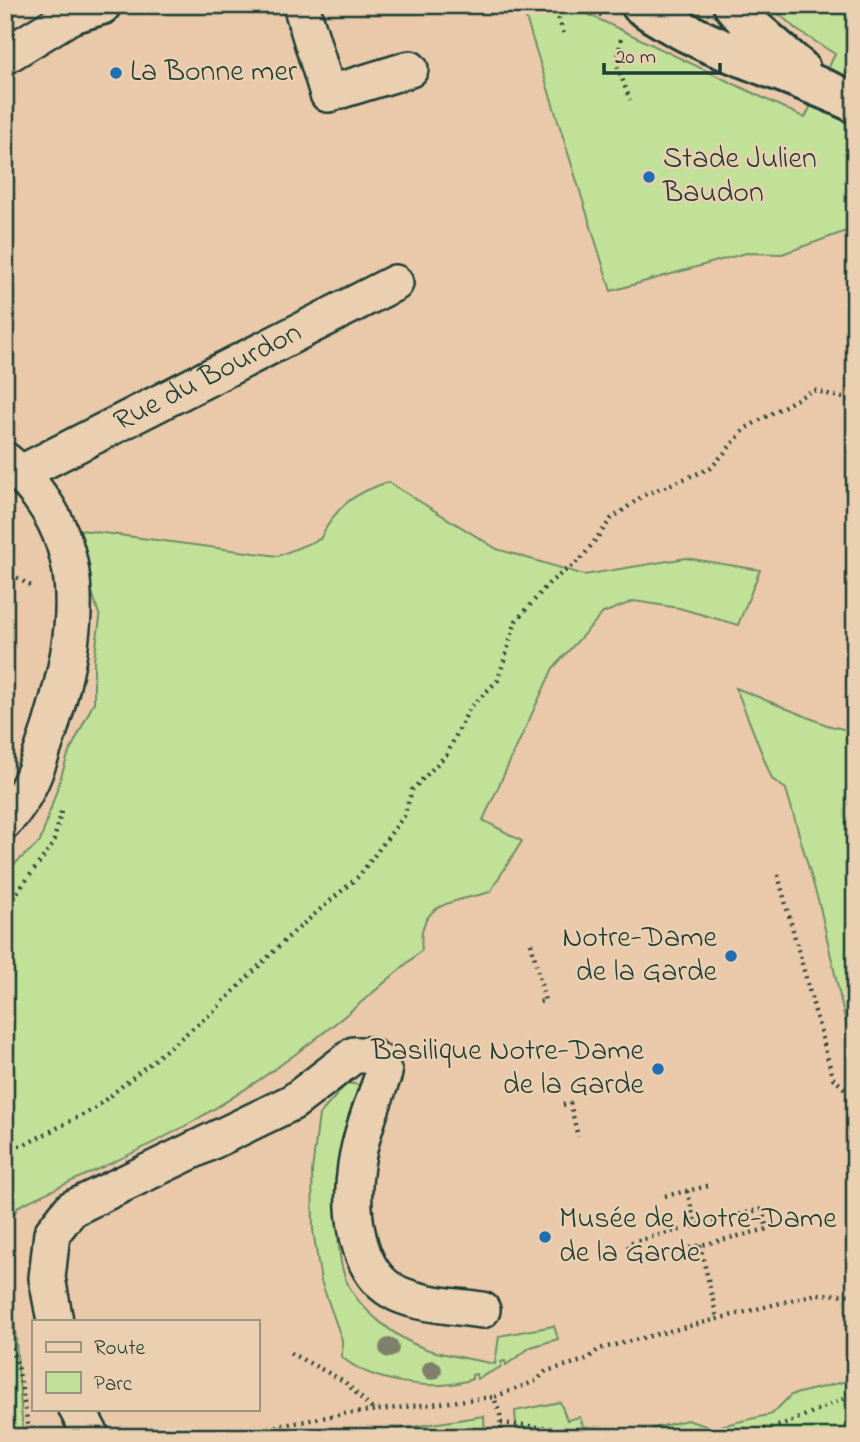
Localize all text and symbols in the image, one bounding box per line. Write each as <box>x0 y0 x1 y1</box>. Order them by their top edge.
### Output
scale bar <box>604 32 720 76</box>
text: 20 m <box>615 43 656 73</box>
place label: La Bonne mer <box>130 51 298 95</box>
marker: La Bonne mer <box>108 65 124 81</box>
place label: Stade Julien Baudon <box>662 138 817 216</box>
marker: Stade Julien Baudon <box>641 169 657 185</box>
street label: Rue du Bourdon <box>107 312 310 444</box>
place label: Notre-Dame de la Garde <box>562 917 718 995</box>
marker: Notre-Dame de la Garde <box>723 948 739 964</box>
place label: Basilique Notre-Dame de la Garde <box>370 1030 645 1108</box>
marker: Basilique Notre-Dame de la Garde <box>650 1061 666 1077</box>
place label: Musée de Notre-Dame de la Garde <box>559 1198 837 1276</box>
marker: Musée de Notre-Dame de la Garde <box>537 1229 553 1245</box>
legend <box>32 1320 259 1410</box>
text: Route <box>94 1334 146 1364</box>
text: Parc <box>94 1370 133 1400</box>

